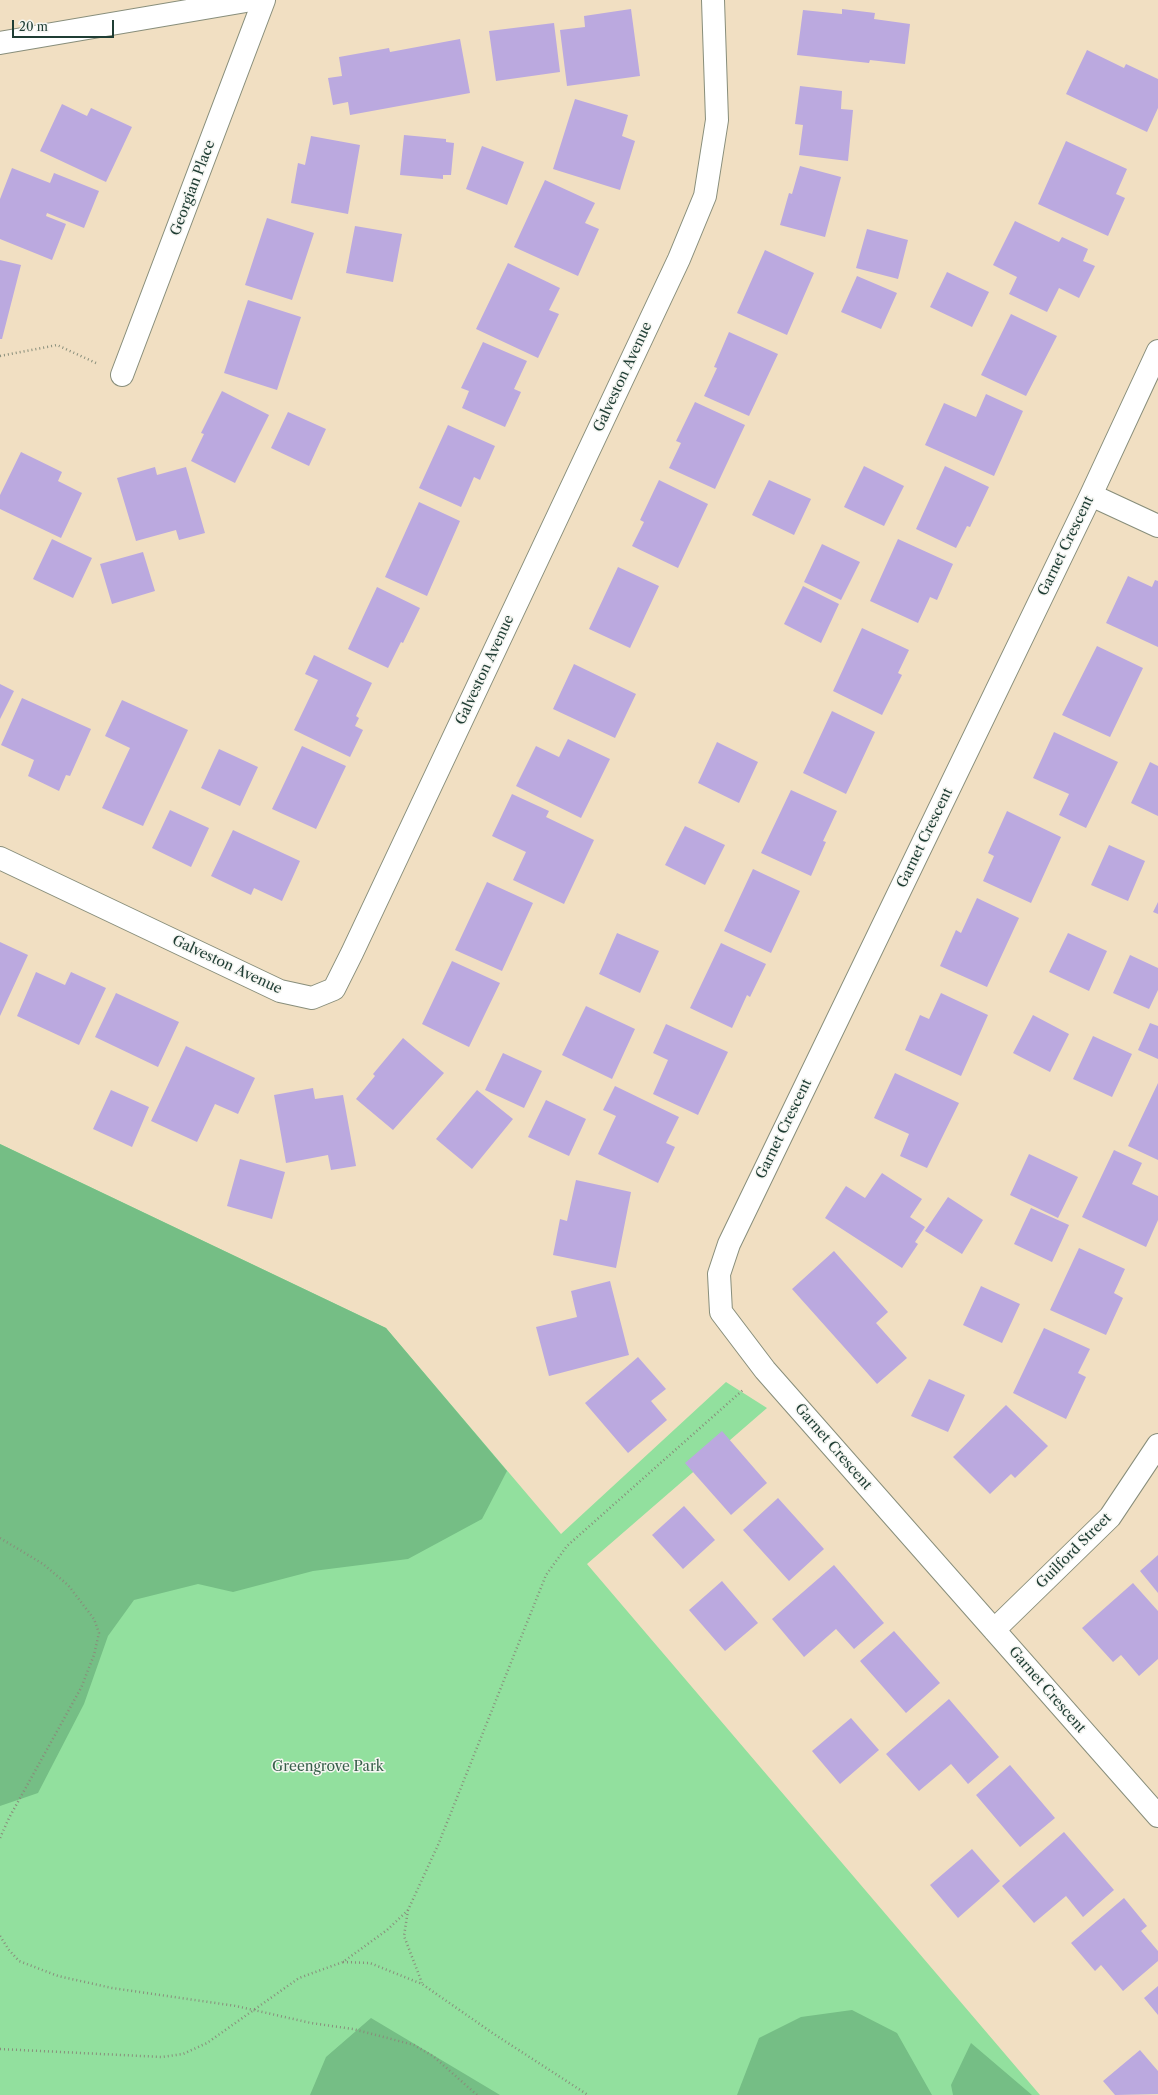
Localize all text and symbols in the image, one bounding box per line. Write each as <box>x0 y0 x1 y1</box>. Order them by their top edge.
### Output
scale bar <box>14 12 116 38</box>
text: 20 m <box>19 19 48 34</box>
street label: Georgian Place <box>167 138 219 238</box>
street label: Galveston Avenue <box>590 319 656 435</box>
street label: Garnet Crescent <box>1035 493 1097 599</box>
street label: Galveston Avenue <box>452 612 518 728</box>
street label: Garnet Crescent <box>894 785 956 891</box>
street label: Galveston Avenue <box>169 932 285 998</box>
street label: Garnet Crescent <box>753 1076 815 1182</box>
street label: Garnet Crescent <box>791 1400 875 1494</box>
street label: Guilford Street <box>1033 1510 1115 1592</box>
street label: Garnet Crescent <box>1005 1643 1089 1737</box>
park label: Greengrove Park <box>272 1759 384 1775</box>

